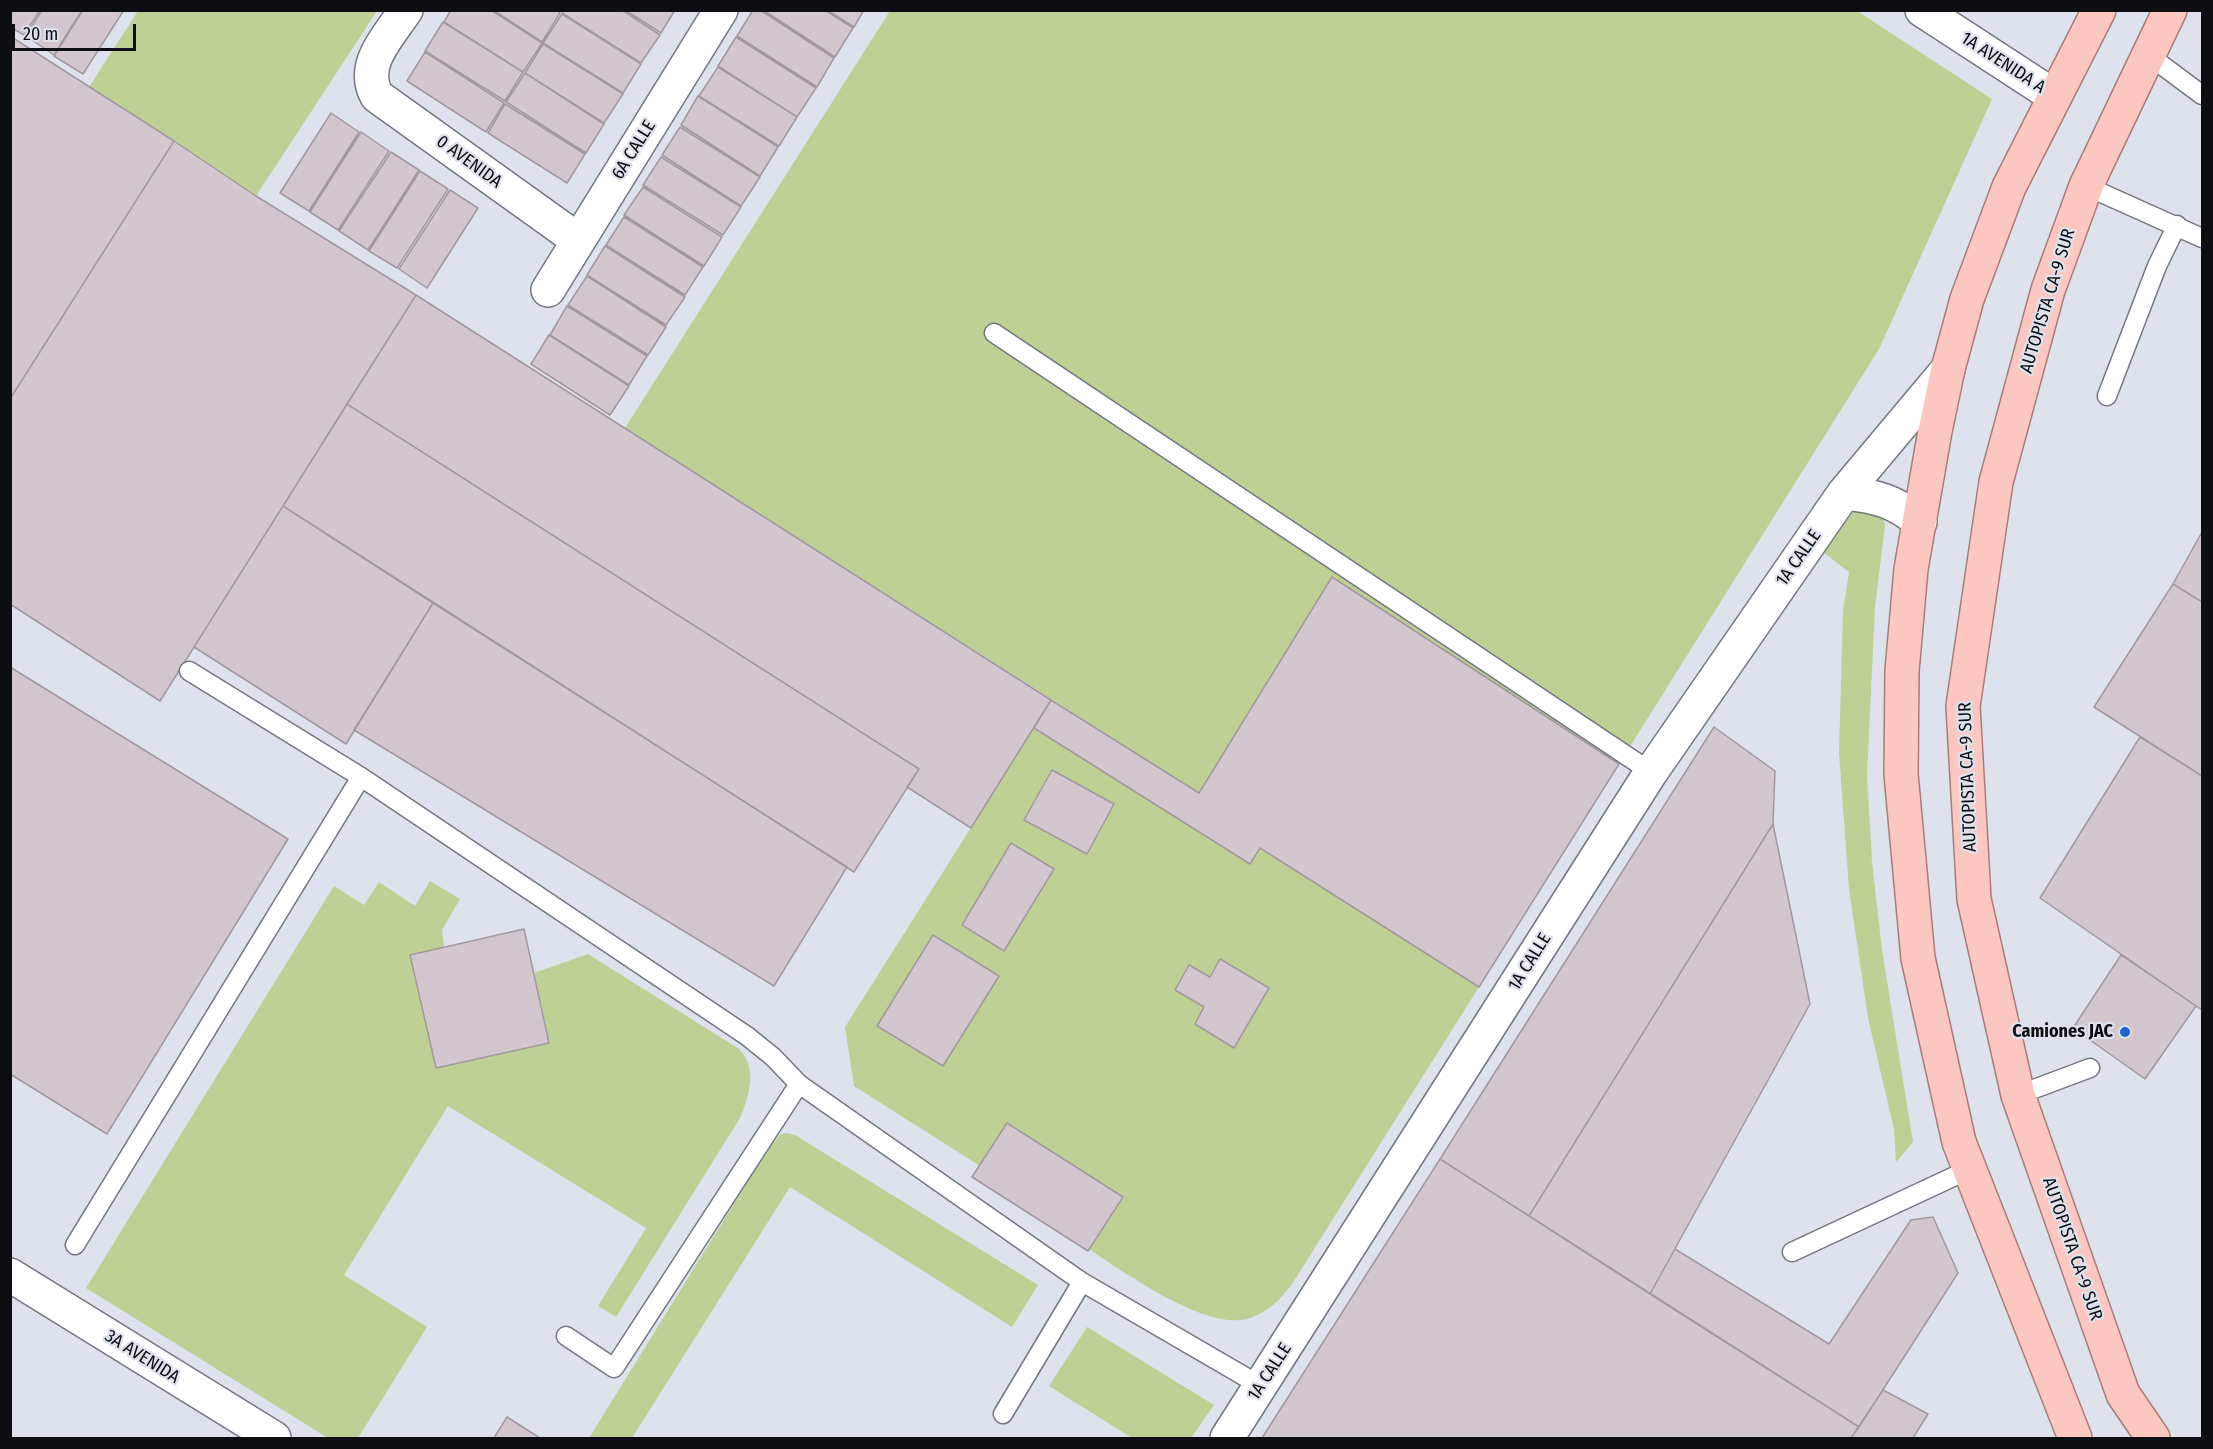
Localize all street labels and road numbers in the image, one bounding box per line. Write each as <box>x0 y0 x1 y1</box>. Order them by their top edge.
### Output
street label: 1A AVENIDA A <box>1957 28 2049 98</box>
street label: 6A CALLE <box>607 116 661 184</box>
street label: 0 AVENIDA <box>432 131 506 193</box>
street label: AUTOPISTA CA-9 SUR <box>2016 226 2080 376</box>
street label: 1A CALLE <box>1772 526 1826 590</box>
street label: AUTOPISTA CA-9 SUR <box>1955 702 1981 852</box>
street label: 1A CALLE <box>1504 929 1556 995</box>
street label: AUTOPISTA CA-9 SUR <box>2037 1175 2107 1323</box>
street label: 3A AVENIDA <box>101 1326 183 1388</box>
street label: 1A CALLE <box>1244 1339 1296 1405</box>

